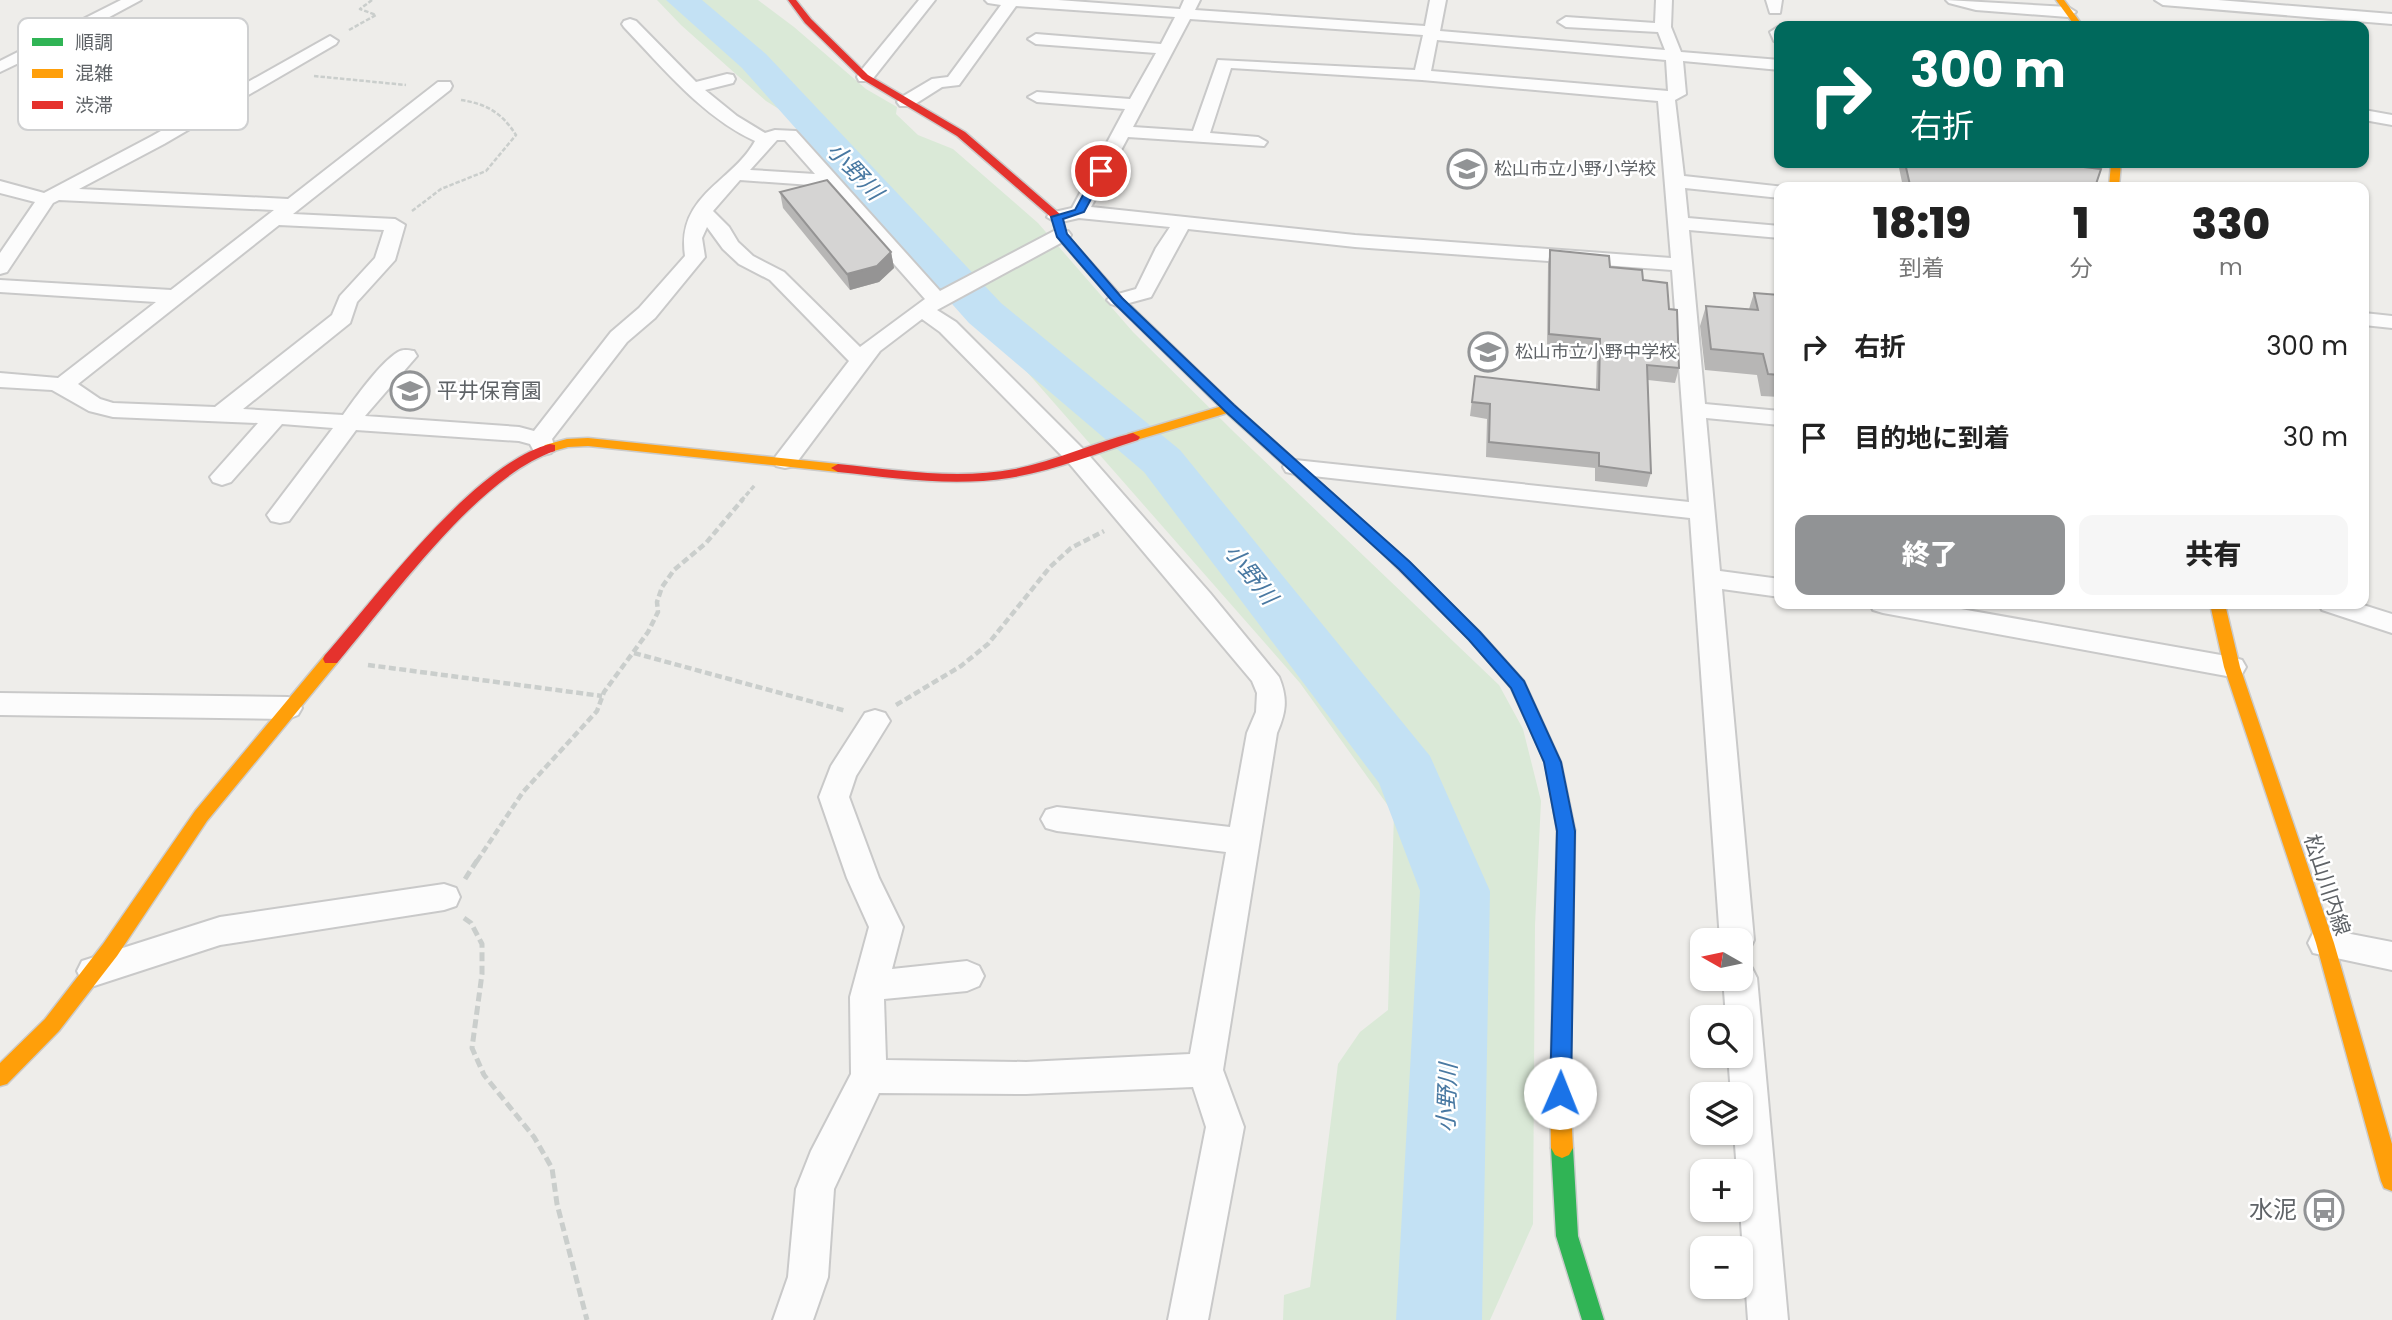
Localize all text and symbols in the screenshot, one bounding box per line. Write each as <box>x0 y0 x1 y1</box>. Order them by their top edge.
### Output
legend <box>18 18 248 130</box>
text: 順調 <box>75 29 113 56</box>
text: 300 m <box>1910 36 2066 104</box>
icon: right <box>1795 49 1886 140</box>
text: 混雑 <box>75 60 113 87</box>
text: 渋滞 <box>75 92 113 119</box>
text: 右折 <box>1910 103 1974 148</box>
water label: 小野川 <box>820 135 892 209</box>
pin <box>1071 141 1131 201</box>
school or university icon: 松山市立小野小学校 <box>1446 148 1488 190</box>
icon: arrive <box>1082 152 1120 190</box>
place label: 松山市立小野小学校 <box>1494 156 1656 181</box>
text: 18:19 <box>1873 194 1971 253</box>
text: 1 <box>2073 194 2089 253</box>
text: 330 <box>2191 195 2270 254</box>
text: m <box>2219 251 2243 283</box>
text: 到着 <box>1899 252 1945 284</box>
text: 分 <box>2070 252 2093 284</box>
icon: right <box>1795 328 1833 366</box>
text: 300 m <box>2266 328 2348 364</box>
text: 右折 <box>1854 329 1906 365</box>
school or university icon: 松山市立小野中学校 <box>1467 331 1509 373</box>
place label: 松山市立小野中学校 <box>1515 339 1677 364</box>
school or university icon: 平井保育園 <box>389 370 431 412</box>
place label: 平井保育園 <box>437 376 542 405</box>
icon: arrive <box>1795 419 1833 457</box>
text: 30 m <box>2283 419 2348 455</box>
text: 目的地に到着 <box>1854 420 2010 456</box>
button: 終了 <box>1795 515 2065 595</box>
button: 共有 <box>2079 515 2348 595</box>
water label: 小野川 <box>1217 537 1287 613</box>
street label: 松山川内線 <box>2297 830 2357 939</box>
north arrow <box>1690 928 1754 990</box>
map controls <box>1690 928 1753 1299</box>
button: search <box>1690 1005 1753 1068</box>
position arrow <box>1523 1056 1597 1130</box>
water label: 小野川 <box>1430 1060 1464 1133</box>
button: layers <box>1690 1082 1753 1145</box>
button: + <box>1690 1159 1753 1222</box>
bus stop icon: 水泥 <box>2303 1189 2345 1231</box>
place label: 水泥 <box>2249 1193 2297 1226</box>
button: − <box>1690 1236 1753 1299</box>

